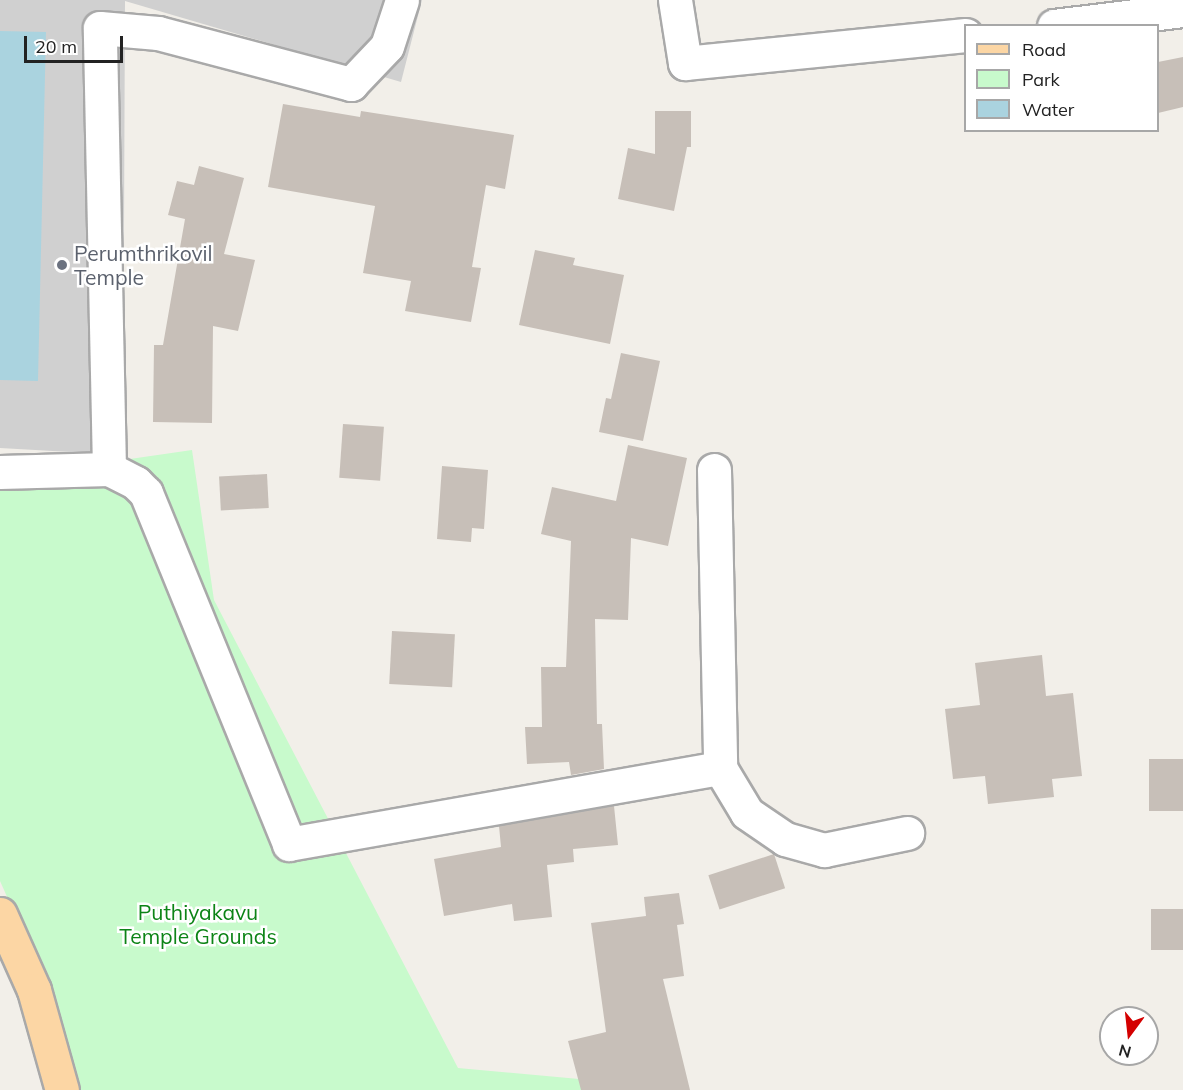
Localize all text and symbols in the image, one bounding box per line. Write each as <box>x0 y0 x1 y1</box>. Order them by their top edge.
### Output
scale bar <box>27 24 126 62</box>
legend <box>964 24 1159 132</box>
text: 20 m <box>35 35 77 58</box>
text: Road <box>1022 38 1066 61</box>
text: Park <box>1022 68 1060 91</box>
text: Water <box>1022 98 1074 121</box>
place label: Perumthrikovil Temple <box>74 240 213 290</box>
marker: Perumthrikovil Temple <box>55 258 69 272</box>
park label: Puthiyakavu Temple Grounds <box>119 899 277 949</box>
north arrow <box>1099 1006 1159 1066</box>
text: N <box>1116 1040 1133 1063</box>

